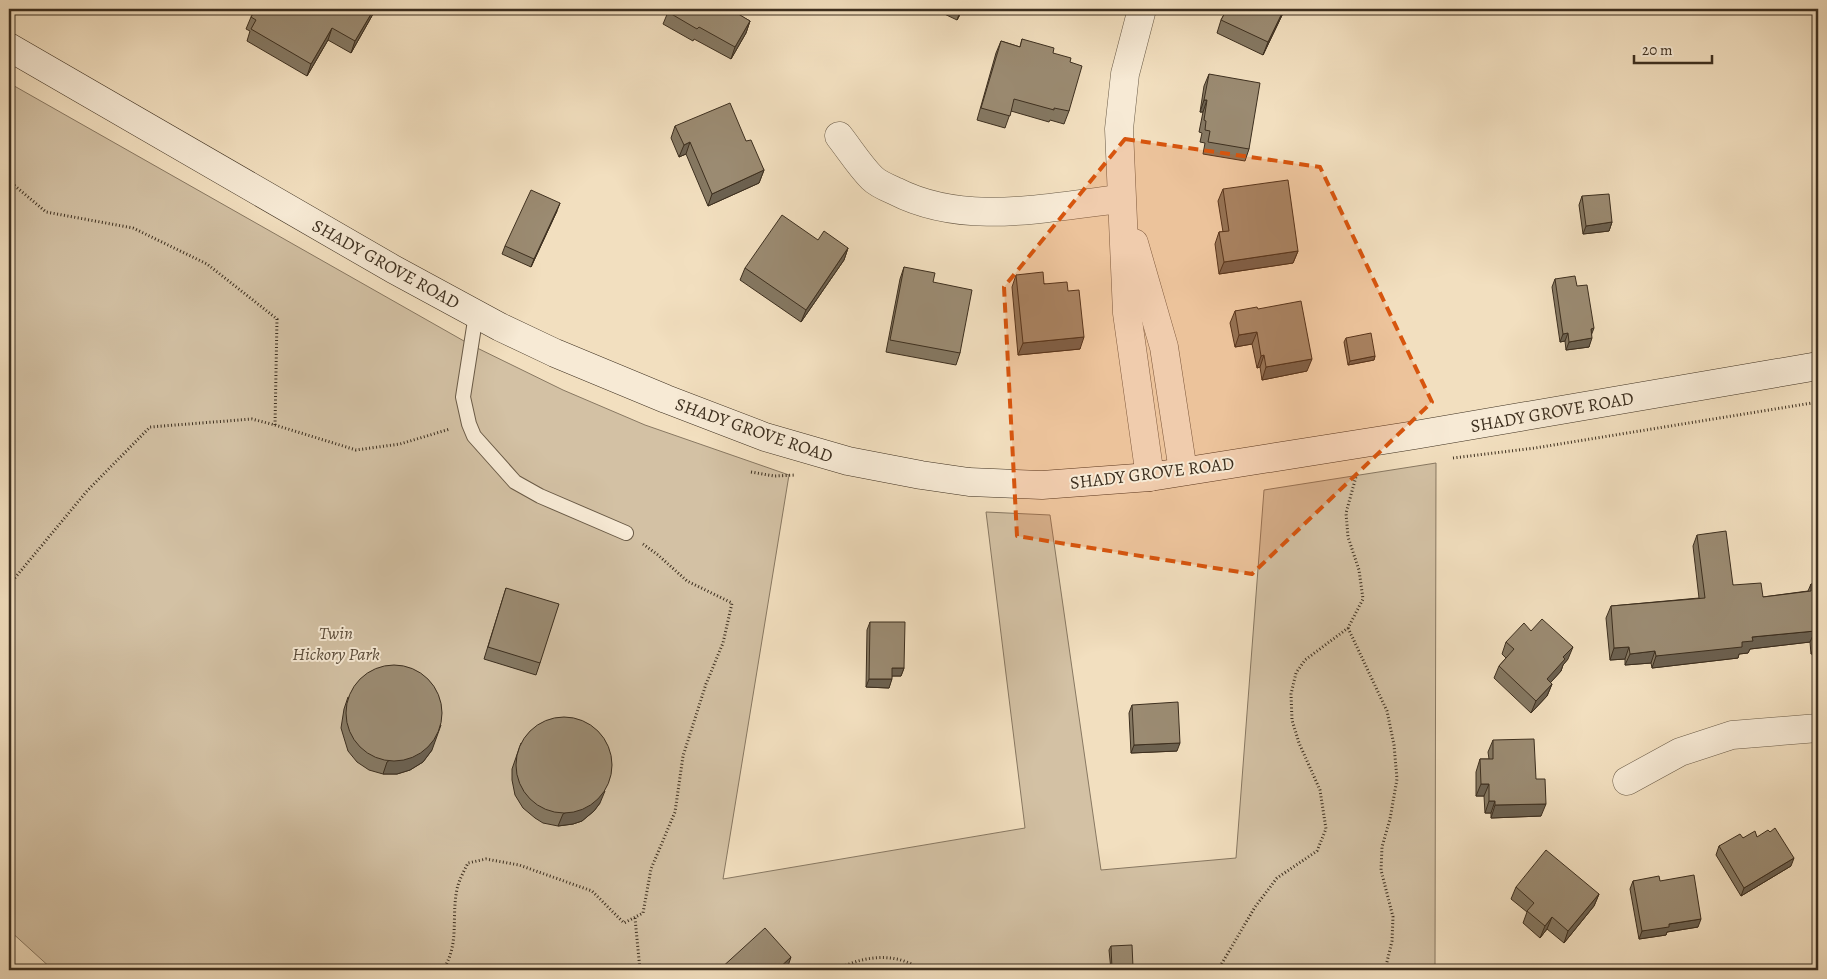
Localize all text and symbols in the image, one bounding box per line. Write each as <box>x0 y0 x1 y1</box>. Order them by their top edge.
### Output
scale bar <box>1634 32 1712 64</box>
text: 20 m <box>1642 40 1673 60</box>
street label: SHADY GROVE ROAD <box>308 213 464 315</box>
street label: SHADY GROVE ROAD <box>1469 386 1635 438</box>
street label: SHADY GROVE ROAD <box>672 392 836 468</box>
street label: SHADY GROVE ROAD <box>1069 451 1235 495</box>
park label: Twin Hickory Park <box>292 621 380 666</box>

